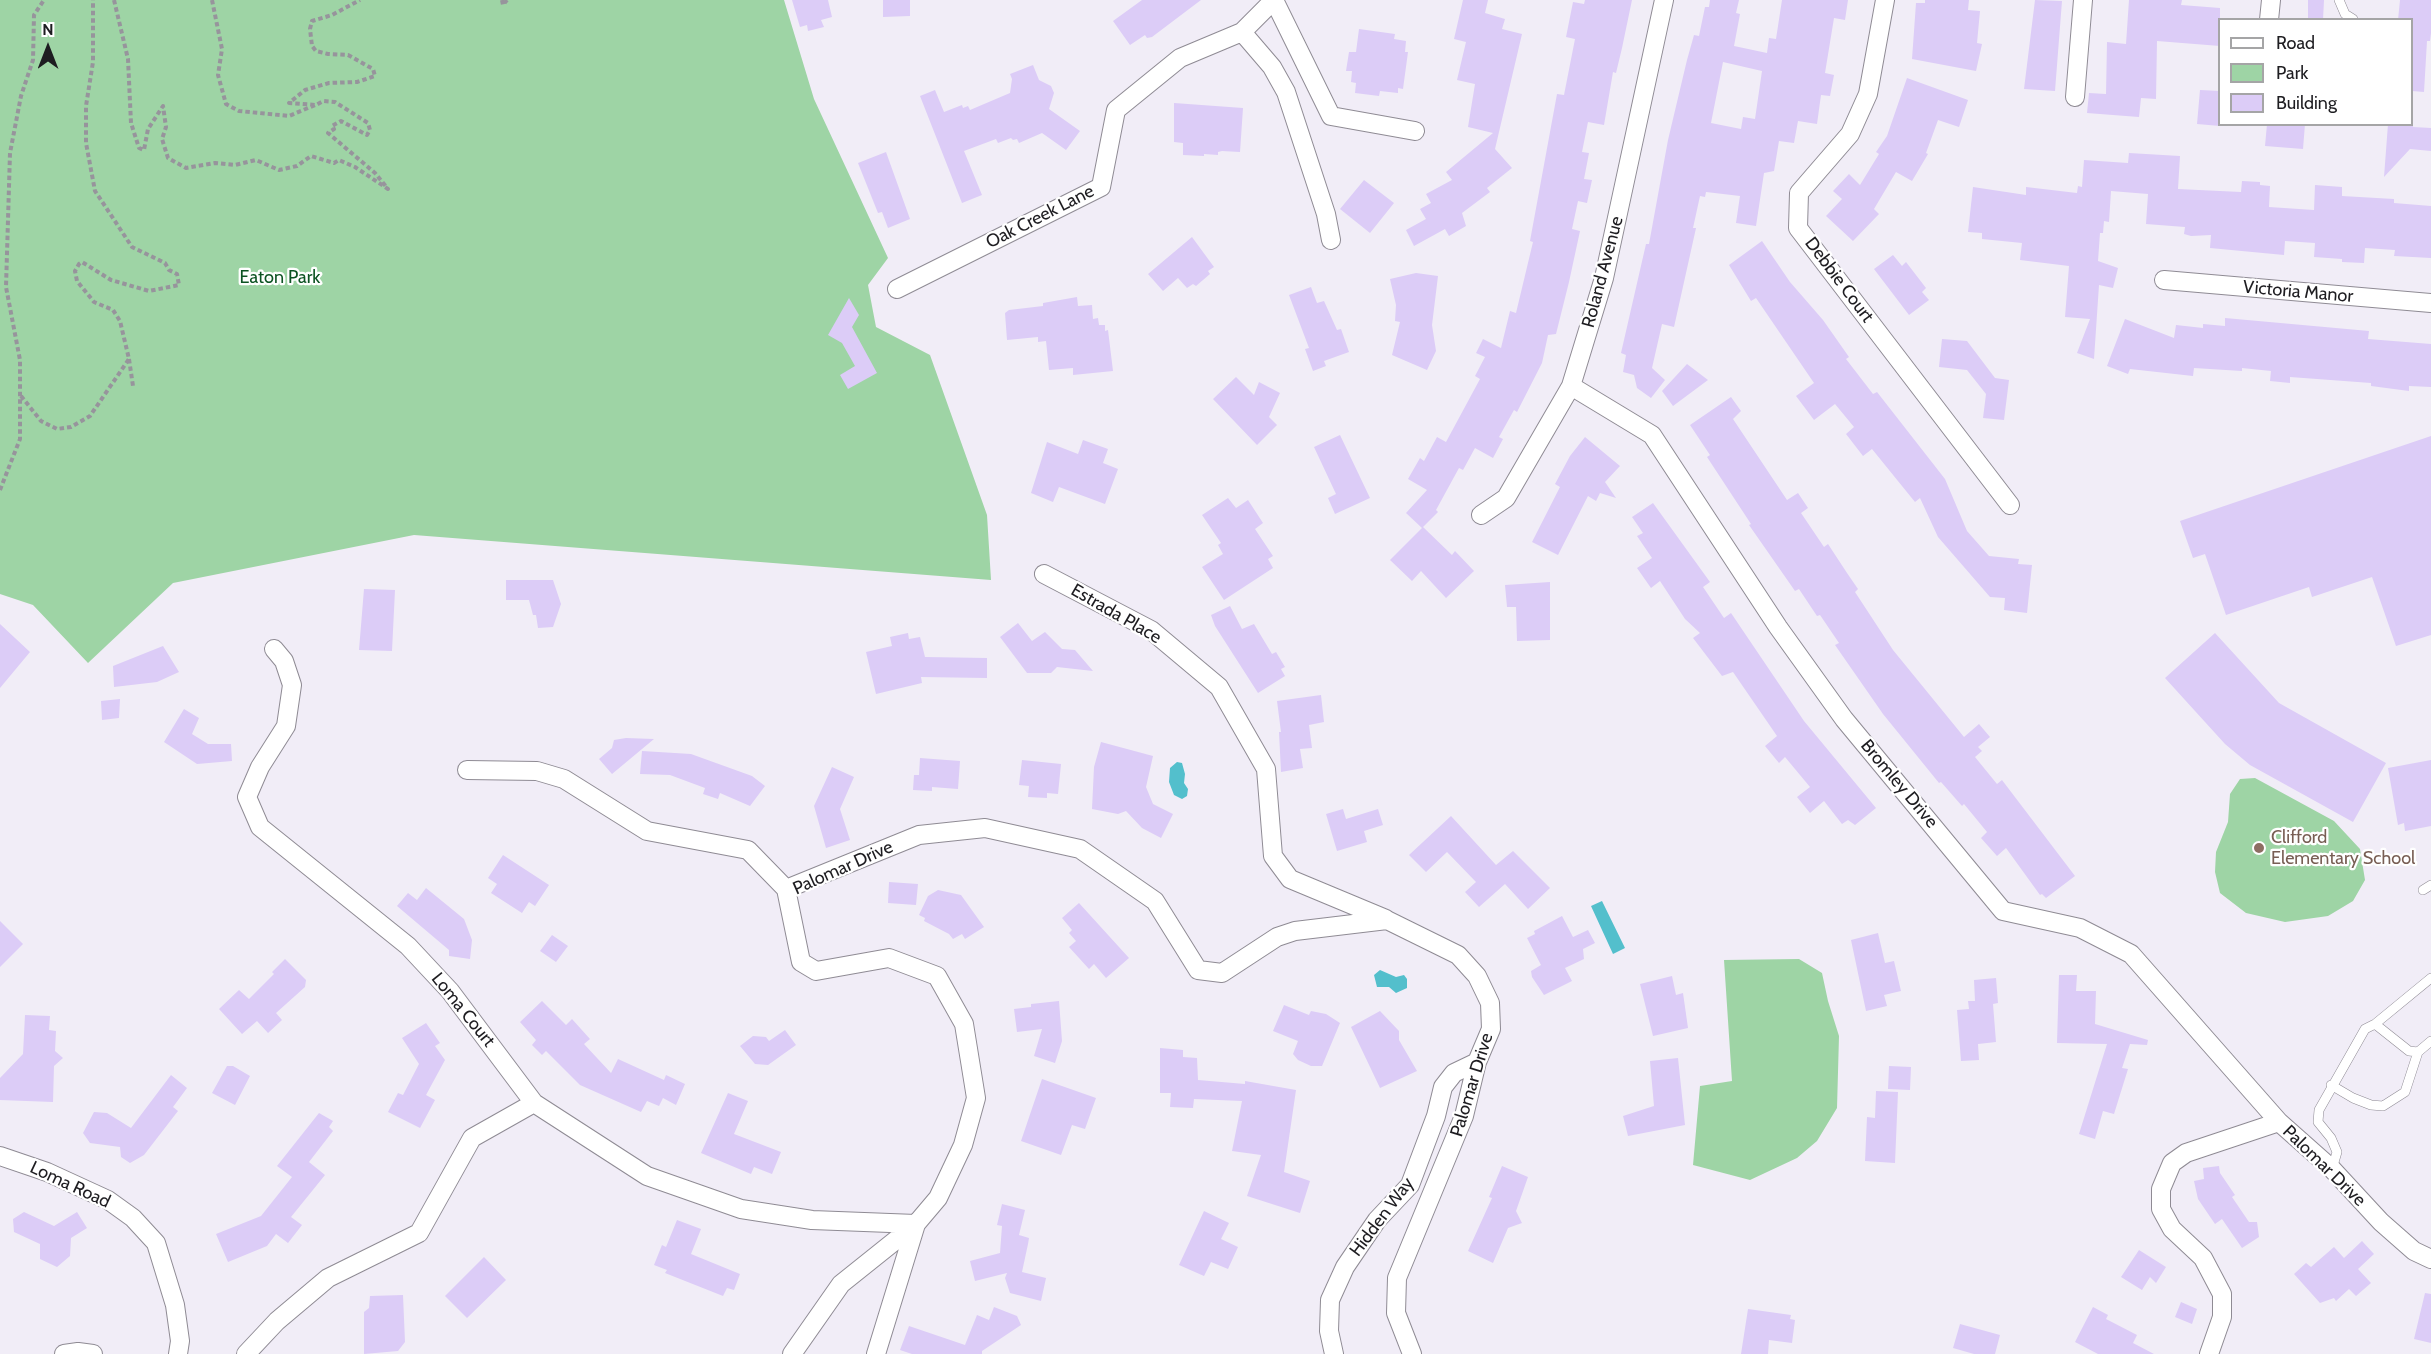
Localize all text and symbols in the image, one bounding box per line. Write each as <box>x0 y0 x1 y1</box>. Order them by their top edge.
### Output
north arrow <box>18 18 78 78</box>
legend <box>2218 18 2413 126</box>
text: N <box>42 20 54 39</box>
text: Road <box>2276 32 2315 54</box>
text: Park <box>2276 62 2308 84</box>
text: Building <box>2276 92 2337 114</box>
street label: Oak Creek Lane <box>982 181 1098 253</box>
street label: Roland Avenue <box>1578 214 1628 330</box>
street label: Debbie Court <box>1800 233 1878 327</box>
park label: Eaton Park <box>240 267 320 289</box>
street label: Victoria Manor <box>2242 276 2354 308</box>
street label: Estrada Place <box>1067 579 1165 649</box>
street label: Bromley Drive <box>1856 735 1942 833</box>
place label: Clifford Elementary School <box>2271 827 2415 870</box>
street label: Palomar Drive <box>790 836 896 900</box>
marker: Clifford Elementary School <box>2252 841 2266 855</box>
street label: Loma Court <box>427 969 499 1051</box>
street label: Palomar Drive <box>1446 1031 1498 1139</box>
street label: Palomar Drive <box>2278 1121 2370 1211</box>
street label: Loma Road <box>26 1157 114 1213</box>
street label: Hidden Way <box>1345 1173 1419 1261</box>

